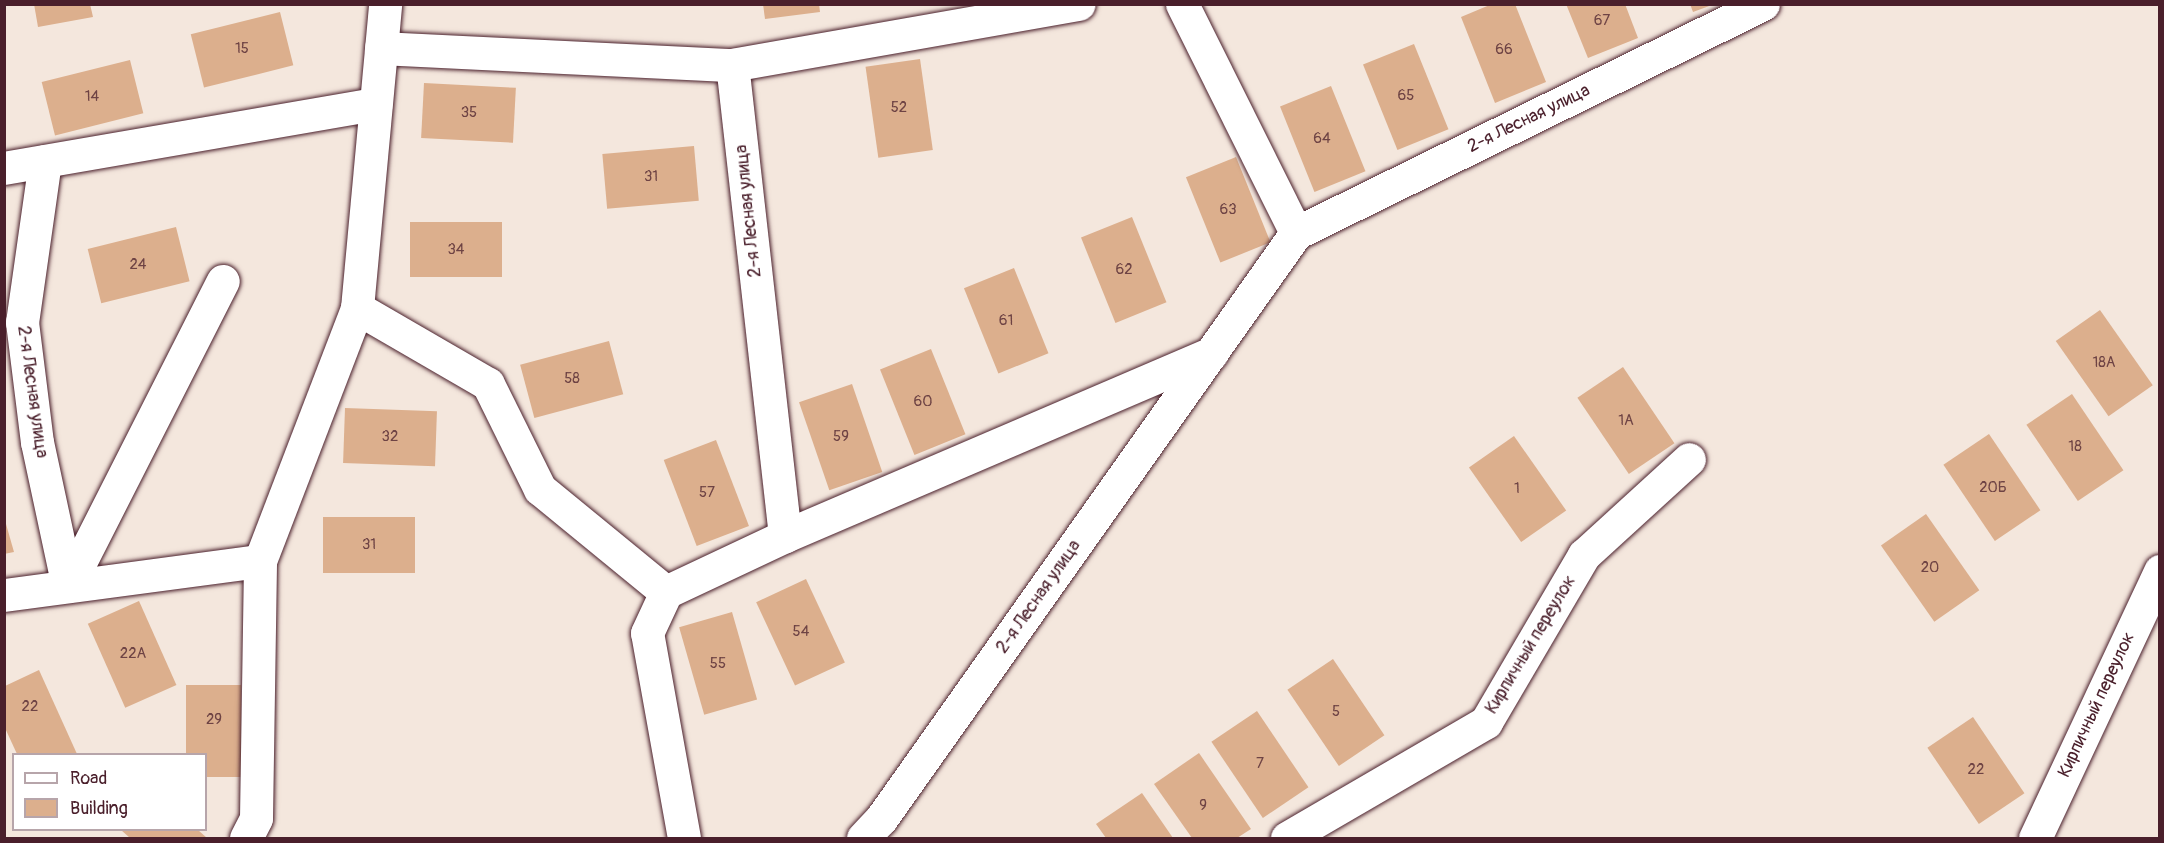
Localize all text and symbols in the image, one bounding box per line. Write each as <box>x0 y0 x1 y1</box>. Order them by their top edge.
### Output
house number: 67 <box>1594 12 1610 30</box>
house number: 15 <box>235 40 249 58</box>
house number: 66 <box>1495 41 1513 59</box>
street label: 2-я Лесная улица <box>1464 80 1594 158</box>
house number: 65 <box>1398 87 1414 105</box>
house number: 14 <box>85 88 99 106</box>
house number: 52 <box>891 99 907 117</box>
house number: 35 <box>461 104 477 122</box>
house number: 64 <box>1313 130 1331 148</box>
street label: 2-я Лесная улица <box>731 144 767 278</box>
house number: 31 <box>644 168 658 186</box>
house number: 63 <box>1219 201 1237 219</box>
house number: 34 <box>447 241 465 259</box>
house number: 24 <box>129 256 147 274</box>
house number: 62 <box>1115 261 1133 279</box>
house number: 61 <box>999 312 1013 330</box>
street label: 2-я Лесная улица <box>12 324 52 460</box>
house number: 18А <box>2092 354 2116 372</box>
house number: 58 <box>564 370 580 388</box>
house number: 60 <box>914 393 932 411</box>
house number: 1А <box>1618 412 1634 430</box>
house number: 32 <box>382 428 398 446</box>
house number: 59 <box>833 428 849 446</box>
house number: 18 <box>2068 438 2082 456</box>
house number: 20Б <box>1979 479 2007 497</box>
house number: 1 <box>1514 480 1520 498</box>
house number: 57 <box>699 484 715 502</box>
house number: 31 <box>362 536 376 554</box>
street label: 2-я Лесная улица <box>992 536 1086 658</box>
house number: 20 <box>1921 559 1939 577</box>
street label: Кирпичный переулок <box>1481 572 1581 718</box>
house number: 54 <box>793 623 809 641</box>
street label: Кирпичный переулок <box>2054 629 2140 781</box>
house number: 22А <box>120 645 146 663</box>
house number: 55 <box>710 655 726 673</box>
house number: 22 <box>22 698 38 716</box>
house number: 5 <box>1332 703 1340 721</box>
house number: 29 <box>206 711 222 729</box>
legend <box>12 753 207 831</box>
house number: 7 <box>1256 755 1264 773</box>
house number: 22 <box>1968 761 1984 779</box>
text: Road <box>70 767 107 790</box>
text: Building <box>70 797 128 820</box>
house number: 9 <box>1199 797 1207 815</box>

